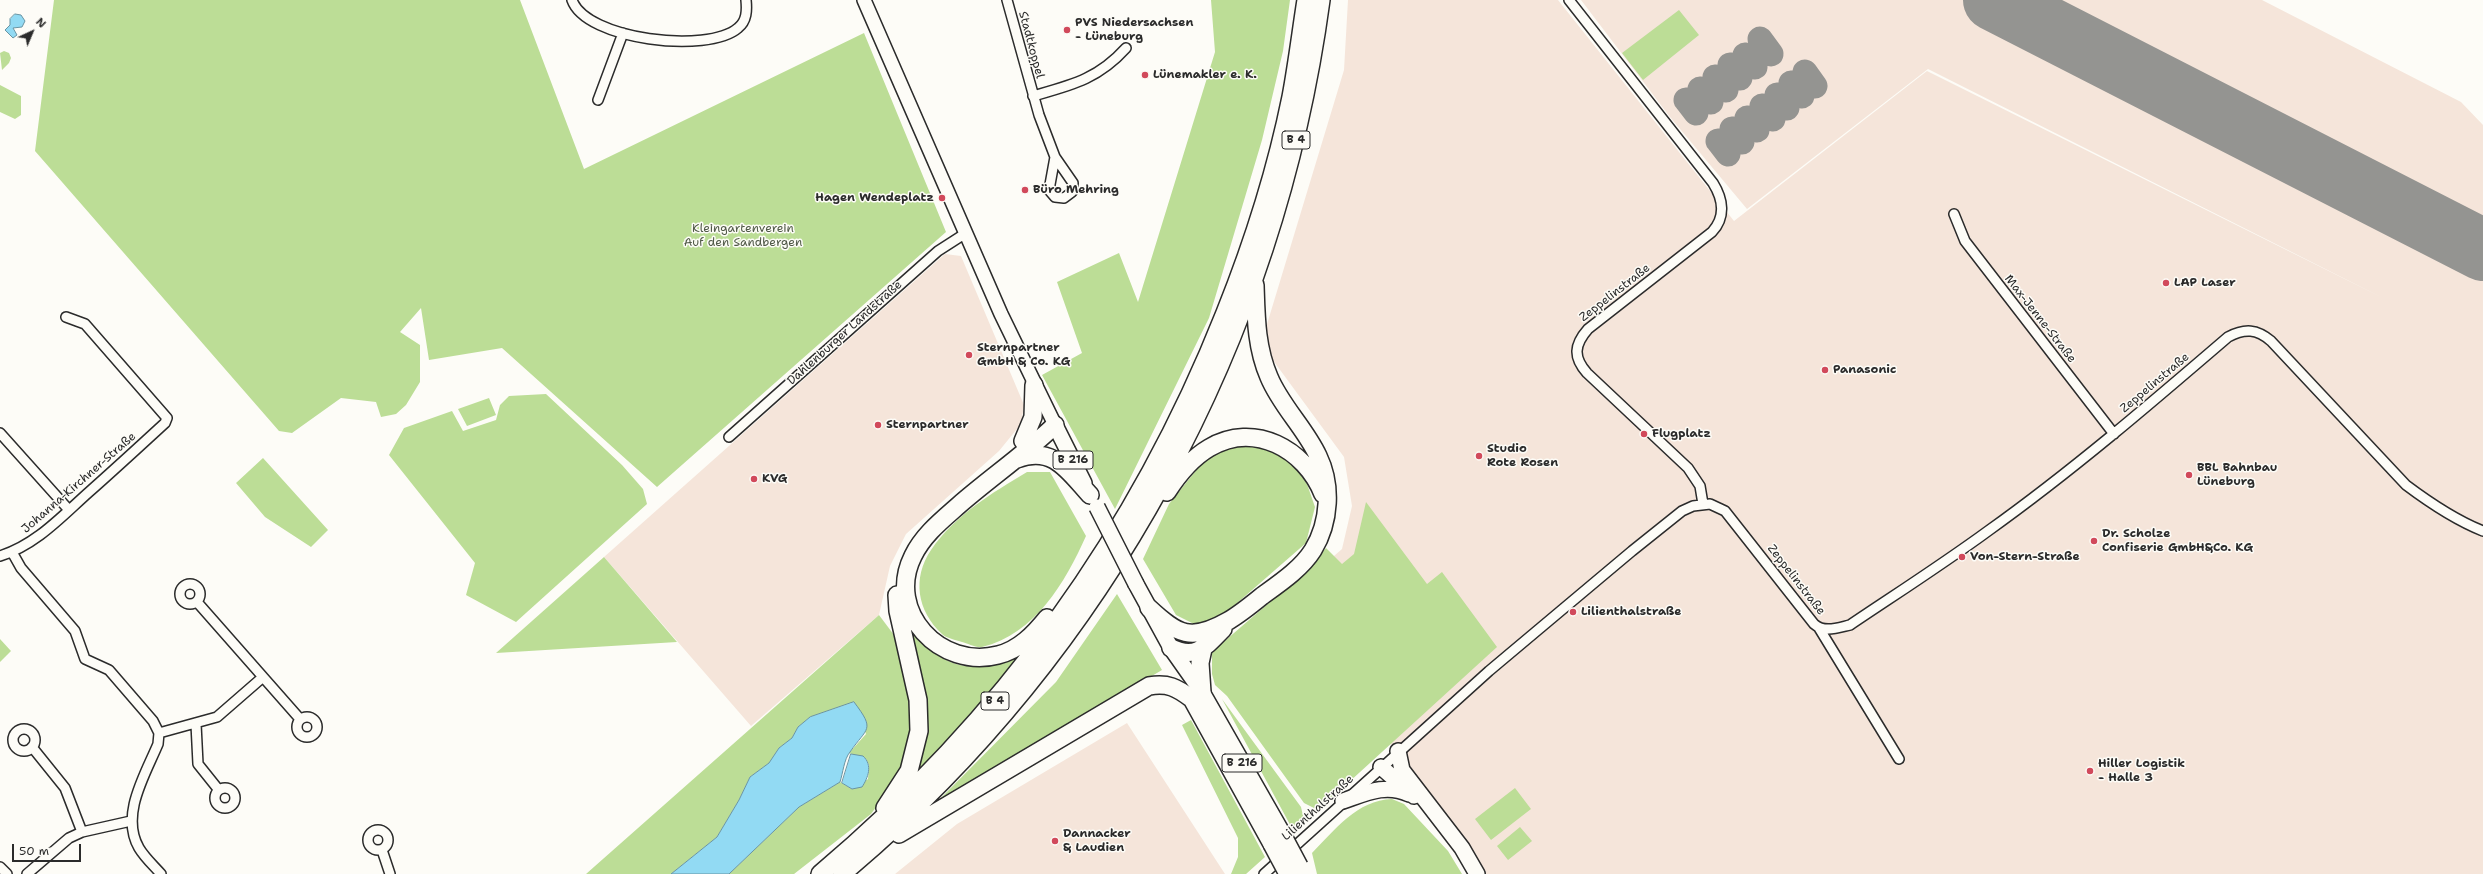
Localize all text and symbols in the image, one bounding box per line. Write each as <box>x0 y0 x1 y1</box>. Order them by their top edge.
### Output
street label: Stadtkoppel <box>1015 10 1047 80</box>
north arrow <box>12 12 52 52</box>
text: N <box>32 15 49 31</box>
place label: PVS Niedersachsen - Lüneburg <box>1075 16 1194 44</box>
marker: PVS Niedersachsen - Lüneburg <box>1062 25 1072 35</box>
place label: Lünemakler e. K. <box>1153 68 1257 82</box>
marker: Lünemakler e. K. <box>1140 70 1150 80</box>
road number: B 4 <box>1282 131 1310 149</box>
place label: Büro Mehring <box>1033 183 1119 197</box>
marker: Büro Mehring <box>1020 185 1030 195</box>
place label: Hagen Wendeplatz <box>815 191 934 205</box>
marker: Hagen Wendeplatz <box>937 193 947 203</box>
park label: Kleingartenverein Auf den Sandbergen <box>684 222 802 250</box>
street label: Zeppelinstraße <box>1577 261 1653 325</box>
street label: Max-Jenne-Straße <box>2001 272 2079 366</box>
place label: LAP Laser <box>2174 276 2236 290</box>
street label: Dahlenburger Landstraße <box>785 278 905 388</box>
marker: LAP Laser <box>2161 278 2171 288</box>
place label: Sternpartner GmbH & Co. KG <box>977 341 1070 369</box>
marker: Sternpartner GmbH & Co. KG <box>964 350 974 360</box>
street label: Zeppelinstraße <box>2118 350 2192 416</box>
place label: Panasonic <box>1833 363 1896 377</box>
marker: Panasonic <box>1820 365 1830 375</box>
place label: Sternpartner <box>886 418 969 432</box>
marker: Sternpartner <box>873 420 883 430</box>
place label: Flugplatz <box>1652 427 1711 441</box>
street label: Johanna-Kirchner-Straße <box>19 429 139 537</box>
marker: Flugplatz <box>1639 429 1649 439</box>
place label: Studio Rote Rosen <box>1487 442 1558 470</box>
road number: B 216 <box>1053 451 1093 469</box>
marker: Studio Rote Rosen <box>1474 451 1484 461</box>
place label: BBL Bahnbau Lüneburg <box>2197 461 2277 489</box>
marker: BBL Bahnbau Lüneburg <box>2184 470 2194 480</box>
place label: KVG <box>762 472 787 486</box>
marker: KVG <box>749 474 759 484</box>
place label: Dr. Scholze Confiserie GmbH&Co. KG <box>2102 527 2253 555</box>
marker: Dr. Scholze Confiserie GmbH&Co. KG <box>2089 536 2099 546</box>
street label: Zeppelinstraße <box>1764 542 1828 618</box>
place label: Von-Stern-Straße <box>1970 550 2080 564</box>
marker: Von-Stern-Straße <box>1957 552 1967 562</box>
place label: Lilienthalstraße <box>1581 605 1682 619</box>
marker: Lilienthalstraße <box>1568 607 1578 617</box>
road number: B 4 <box>981 692 1009 710</box>
road number: B 216 <box>1222 754 1262 772</box>
place label: Hiller Logistik - Halle 3 <box>2098 757 2185 785</box>
marker: Hiller Logistik - Halle 3 <box>2085 766 2095 776</box>
street label: Lilienthalstraße <box>1279 772 1357 844</box>
place label: Dannacker & Laudien <box>1063 827 1131 855</box>
scale bar <box>14 836 83 862</box>
marker: Dannacker & Laudien <box>1050 836 1060 846</box>
text: 50 m <box>19 843 49 859</box>

